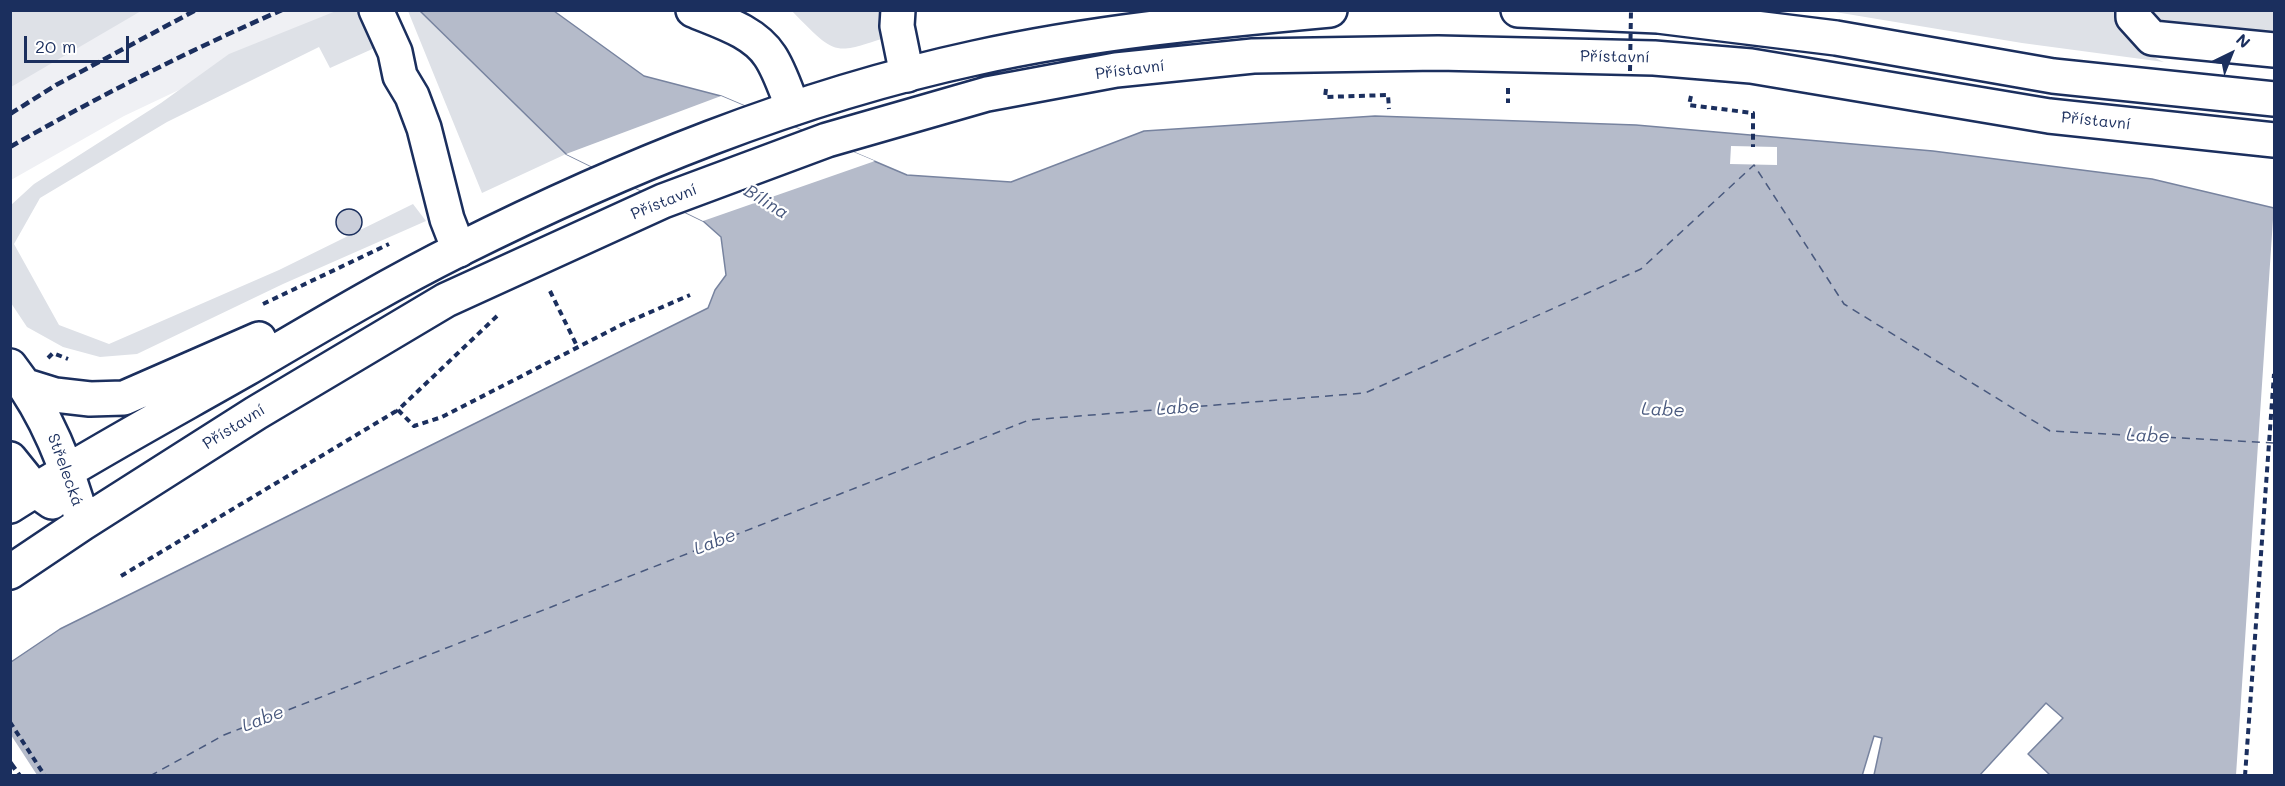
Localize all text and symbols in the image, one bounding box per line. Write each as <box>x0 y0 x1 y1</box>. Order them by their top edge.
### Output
scale bar <box>27 24 132 62</box>
north arrow <box>2201 24 2261 84</box>
text: N <box>2232 29 2255 52</box>
text: 20 m <box>35 34 76 58</box>
street label: Přístavní <box>1580 47 1650 67</box>
street label: Přístavní <box>1094 56 1166 84</box>
street label: Přístavní <box>2060 108 2132 134</box>
street label: Přístavní <box>628 180 700 224</box>
water label: Bílina <box>740 180 792 224</box>
water label: Labe <box>1156 396 1200 420</box>
water label: Labe <box>1641 398 1685 422</box>
street label: Přístavní <box>199 400 269 454</box>
water label: Labe <box>2126 424 2170 448</box>
street label: Střelecká <box>43 431 87 509</box>
water label: Labe <box>691 524 739 560</box>
water label: Labe <box>239 701 287 737</box>

